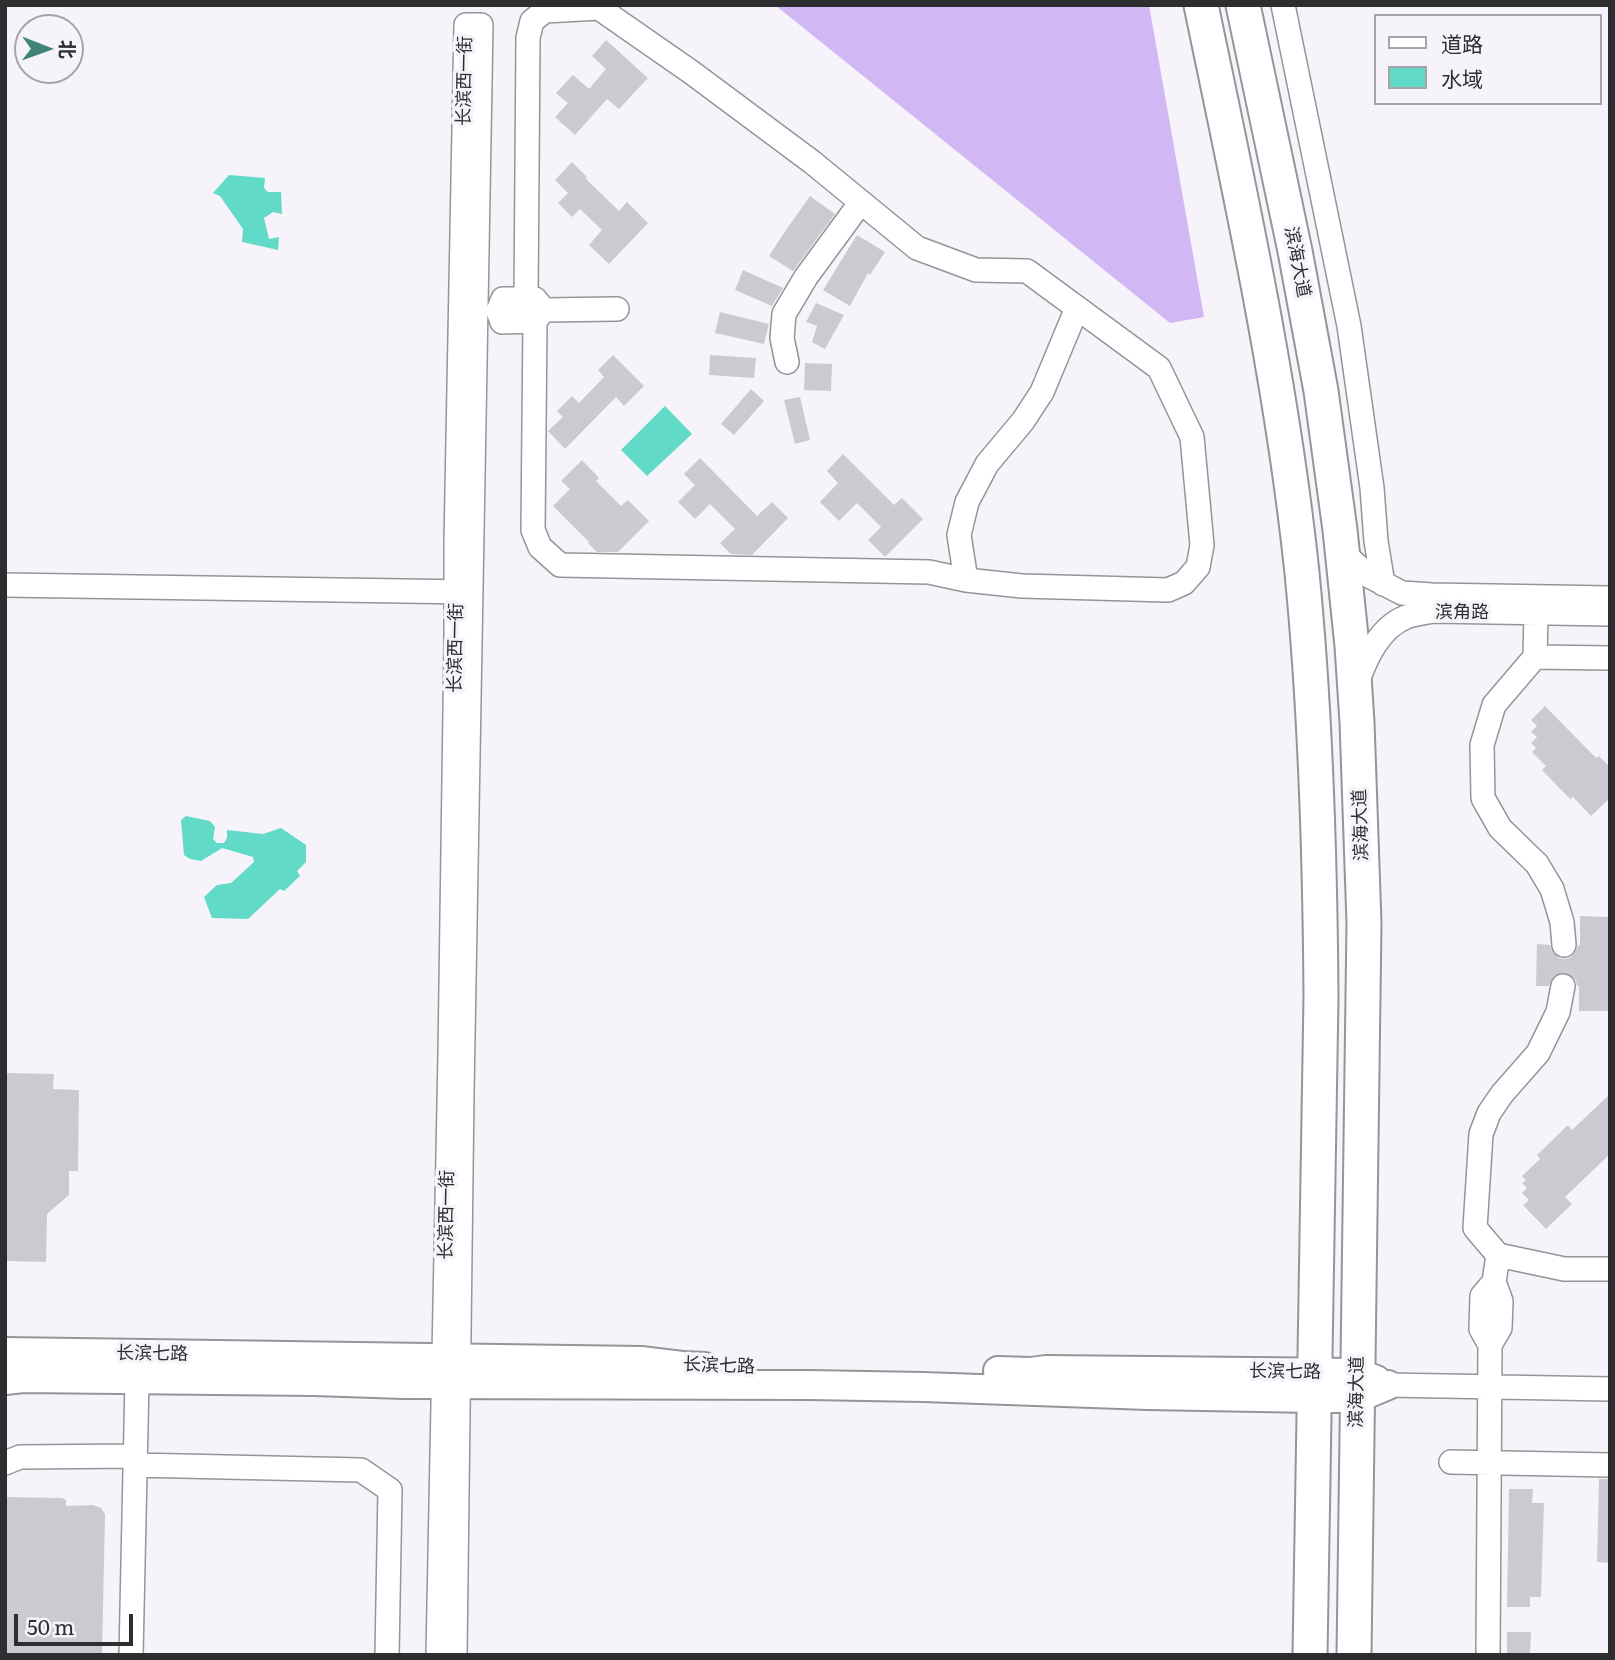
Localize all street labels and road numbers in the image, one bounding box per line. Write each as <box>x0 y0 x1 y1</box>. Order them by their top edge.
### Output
street label: 长滨西一街 <box>453 36 477 126</box>
street label: 滨海大道 <box>1280 225 1314 299</box>
street label: 滨角路 <box>1435 602 1489 624</box>
street label: 长滨西一街 <box>444 603 468 693</box>
street label: 滨海大道 <box>1349 789 1373 861</box>
street label: 长滨西一街 <box>435 1170 459 1260</box>
street label: 长滨七路 <box>116 1343 188 1365</box>
street label: 长滨七路 <box>683 1354 755 1378</box>
street label: 滨海大道 <box>1346 1356 1368 1428</box>
street label: 长滨七路 <box>1249 1361 1321 1383</box>

